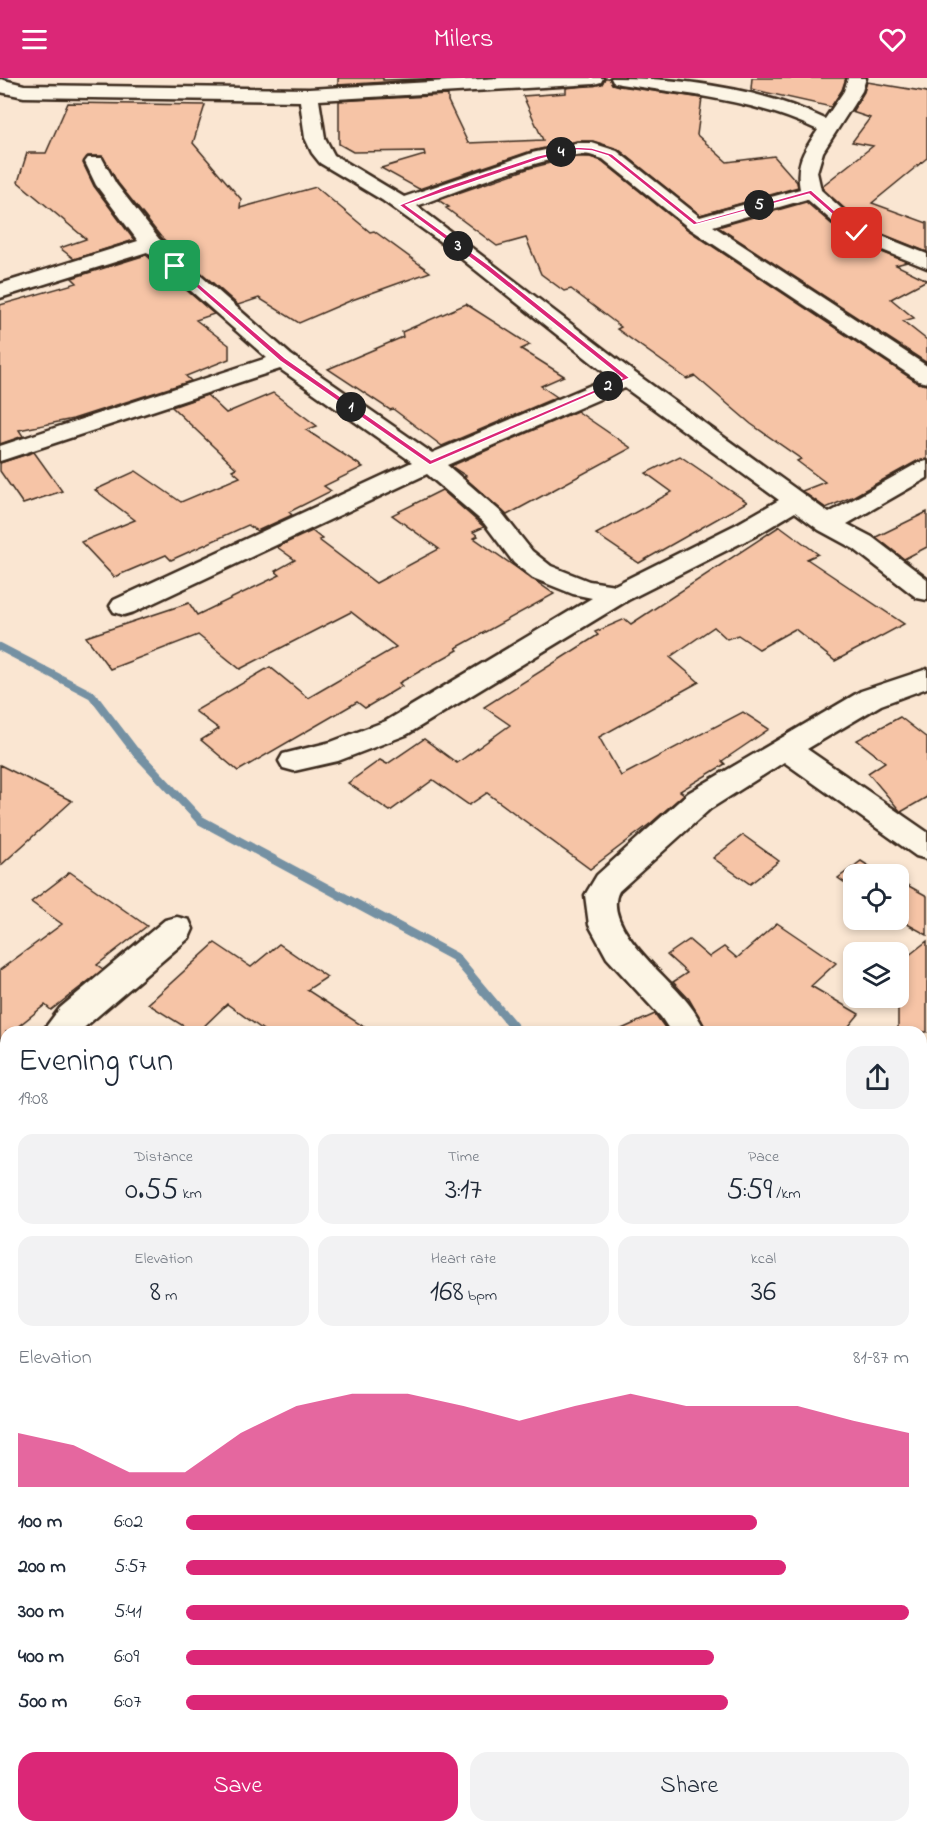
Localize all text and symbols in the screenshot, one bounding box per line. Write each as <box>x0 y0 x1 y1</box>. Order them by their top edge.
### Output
text: Milers <box>434 20 494 59</box>
icon: menu <box>18 23 51 56</box>
icon: heart <box>876 23 909 56</box>
pin: 4 <box>546 137 576 167</box>
text: 4 <box>558 140 564 164</box>
pin: 5 <box>744 190 774 220</box>
text: 5 <box>754 193 764 217</box>
pin <box>831 207 882 258</box>
icon: check <box>840 216 873 249</box>
pin: 3 <box>443 231 473 261</box>
text: 3 <box>455 234 461 258</box>
pin <box>149 240 200 291</box>
icon: arrive <box>158 249 191 282</box>
pin: 2 <box>593 371 623 401</box>
text: 2 <box>604 374 612 398</box>
pin: 1 <box>336 392 366 422</box>
text: 1 <box>348 395 354 419</box>
map controls <box>843 864 909 1008</box>
button: locate <box>843 864 909 930</box>
button: layers <box>843 942 909 1008</box>
text: Evening run <box>18 1038 173 1086</box>
button: share <box>846 1046 909 1109</box>
text: 19:08 <box>18 1085 48 1114</box>
text: Distance <box>134 1145 193 1169</box>
text: Time <box>448 1145 479 1169</box>
text: Pace <box>748 1145 779 1169</box>
text: 0.55 <box>125 1169 178 1213</box>
text: 3:17 <box>445 1169 482 1213</box>
text: 5:59 <box>726 1169 772 1213</box>
text: km <box>178 1182 202 1206</box>
text: /km <box>772 1182 801 1206</box>
text: Elevation <box>134 1247 193 1271</box>
text: Heart rate <box>431 1247 496 1271</box>
text: kcal <box>751 1247 776 1271</box>
text: 8 <box>150 1271 161 1315</box>
text: 168 <box>430 1271 464 1315</box>
text: 36 <box>751 1271 776 1315</box>
text: m <box>161 1284 177 1308</box>
text: bpm <box>464 1284 497 1308</box>
text: Elevation <box>18 1344 92 1373</box>
text: 81–87 m <box>853 1344 909 1373</box>
text: 100 m <box>18 1508 62 1537</box>
text: 6:02 <box>114 1508 143 1537</box>
text: 200 m <box>18 1553 66 1582</box>
text: 5:57 <box>114 1553 147 1582</box>
text: 300 m <box>18 1598 64 1627</box>
text: 5:41 <box>114 1598 142 1627</box>
text: 400 m <box>18 1643 64 1672</box>
text: 6:09 <box>114 1643 139 1672</box>
text: 500 m <box>18 1688 67 1717</box>
text: 6:07 <box>114 1688 141 1717</box>
button: Save <box>18 1752 458 1821</box>
button: Share <box>470 1752 909 1821</box>

